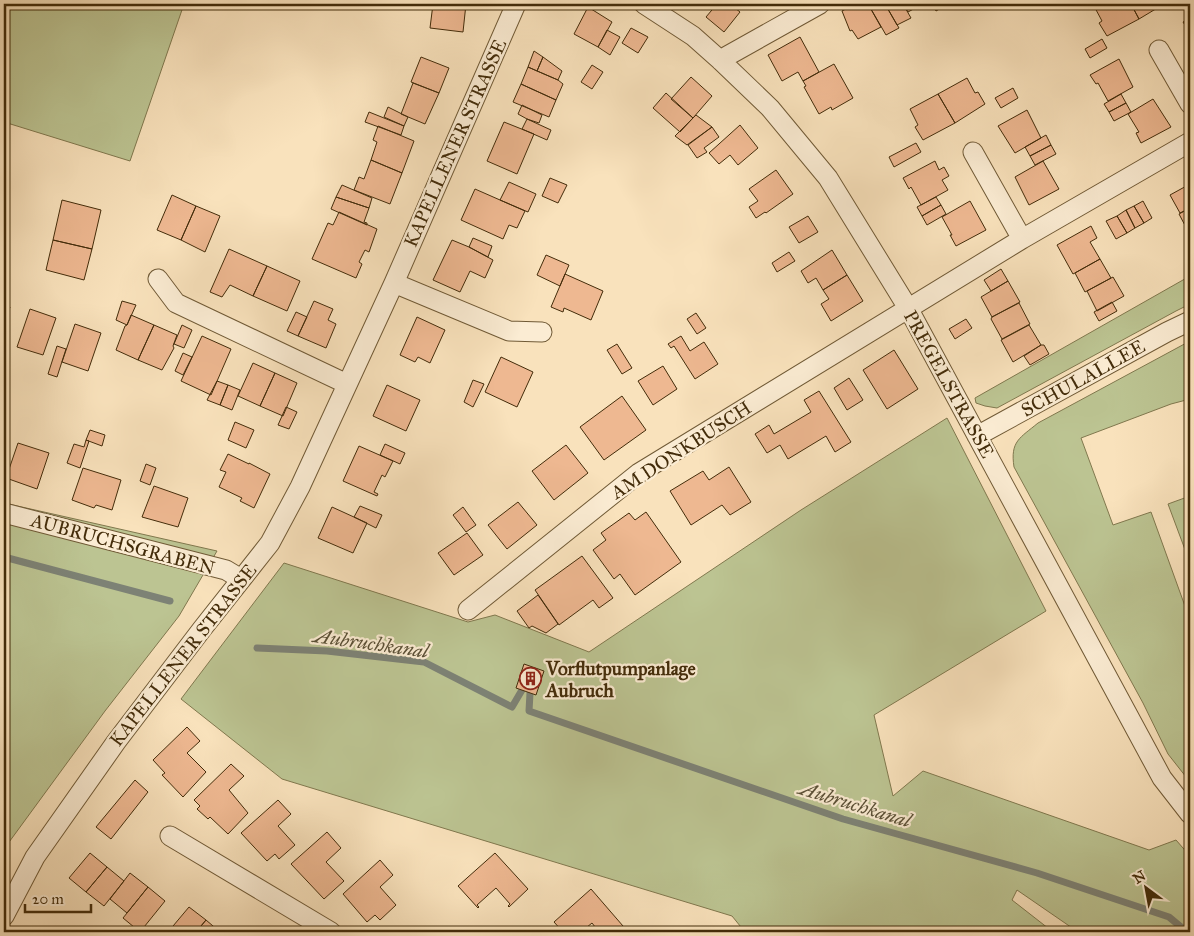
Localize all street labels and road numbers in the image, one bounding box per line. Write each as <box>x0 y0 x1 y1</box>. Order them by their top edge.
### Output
street label: KAPELLENER STRASSE <box>399 35 511 251</box>
street label: PREGELSTRASSE <box>899 306 999 462</box>
street label: SCHULALLEE <box>1017 334 1149 422</box>
street label: AM DONKBUSCH <box>606 396 756 505</box>
street label: AUBRUCHSGRABEN <box>28 508 218 580</box>
street label: KAPELLENER STRASSE <box>105 559 262 751</box>

